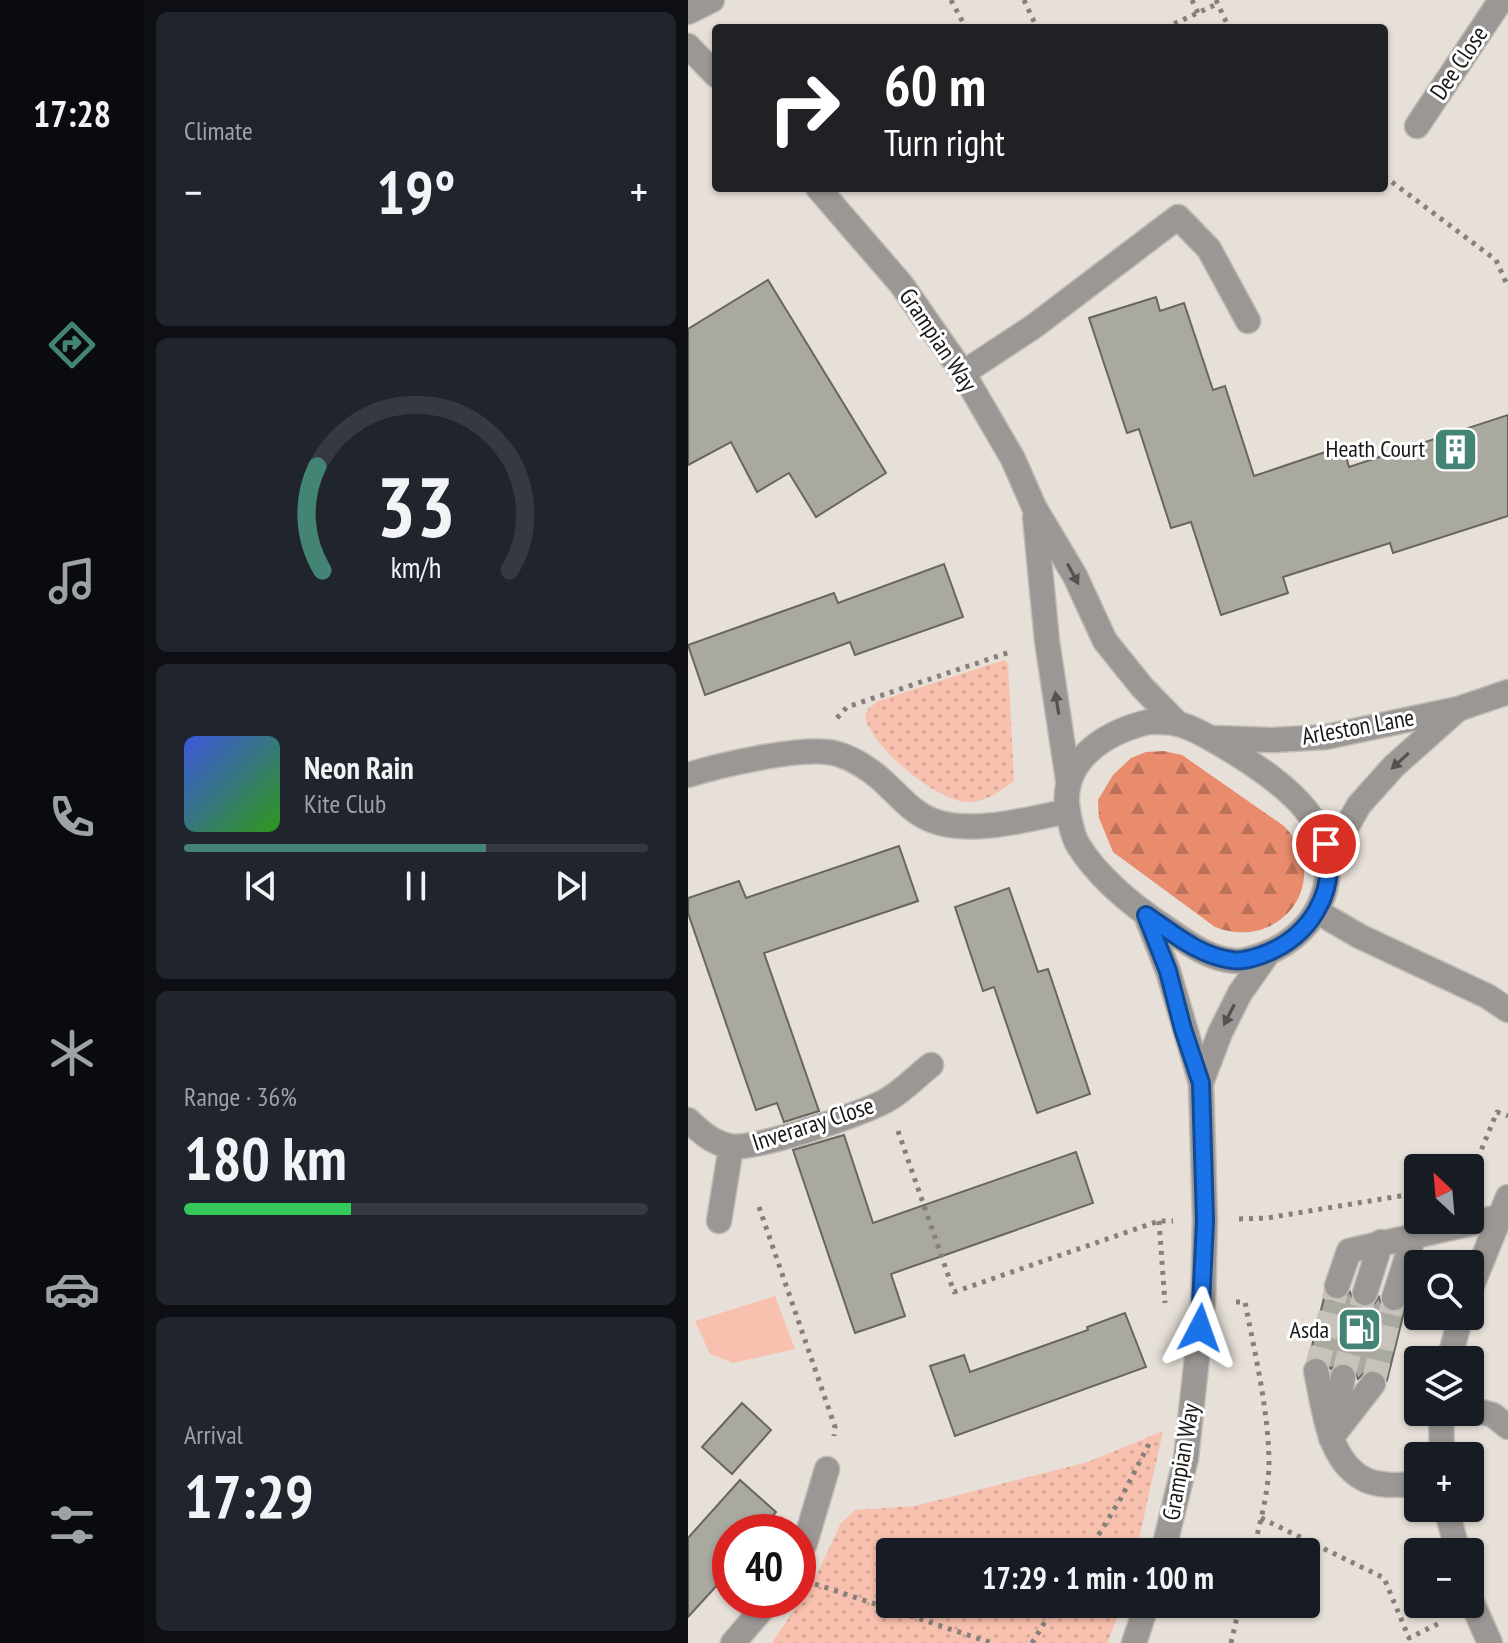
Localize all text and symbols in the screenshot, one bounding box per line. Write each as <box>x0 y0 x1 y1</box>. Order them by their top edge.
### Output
street label: Dee Close <box>1423 20 1494 106</box>
text: 60 m <box>884 49 986 121</box>
icon: right <box>752 56 856 160</box>
text: 17:28 <box>33 90 111 137</box>
text: Climate <box>184 114 253 147</box>
text: Turn right <box>884 119 1005 166</box>
text: 19° <box>376 153 456 231</box>
text: − <box>184 163 202 220</box>
text: + <box>630 163 648 220</box>
street label: Grampian Way <box>893 282 984 397</box>
icon: directions <box>44 317 100 373</box>
building icon: Heath Court <box>1432 425 1480 473</box>
place label: Heath Court <box>1326 433 1425 464</box>
text: 33 <box>376 452 456 560</box>
text: km/h <box>391 549 441 586</box>
icon: music <box>44 553 100 609</box>
one-way arrow <box>1066 563 1080 586</box>
one-way arrow <box>1051 690 1063 715</box>
street label: Arleston Lane <box>1299 701 1417 752</box>
text: Neon Rain <box>304 748 414 787</box>
one-way arrow <box>1391 752 1410 770</box>
text: Kite Club <box>304 787 386 820</box>
icon: phone <box>44 789 100 845</box>
pin <box>1292 810 1360 878</box>
icon: arrive <box>1304 822 1348 866</box>
icon: previous <box>239 864 283 908</box>
icon: pause <box>394 864 438 908</box>
icon: next <box>549 864 593 908</box>
one-way arrow <box>1222 1003 1236 1026</box>
icon: climate <box>44 1025 100 1081</box>
text: Range · 36% <box>184 1080 297 1113</box>
street label: Inveraray Close <box>748 1089 878 1158</box>
text: 180 km <box>184 1119 347 1197</box>
north arrow <box>1404 1154 1484 1234</box>
map controls <box>1404 1154 1484 1618</box>
button: search <box>1404 1250 1484 1330</box>
icon: car <box>44 1261 100 1317</box>
position arrow <box>1158 1286 1242 1370</box>
fuel station icon: Asda <box>1336 1306 1384 1354</box>
place label: Asda <box>1290 1314 1329 1345</box>
button: layers <box>1404 1346 1484 1426</box>
street label: Grampian Way <box>1155 1401 1206 1523</box>
text: Arrival <box>184 1418 243 1451</box>
button: + <box>1404 1442 1484 1522</box>
text: 17:29 <box>184 1457 314 1535</box>
icon: filters <box>44 1497 100 1553</box>
speed limit sign: 40 <box>712 1514 816 1618</box>
button: − <box>1404 1538 1484 1618</box>
text: 17:29 · 1 min · 100 m <box>982 1558 1214 1597</box>

